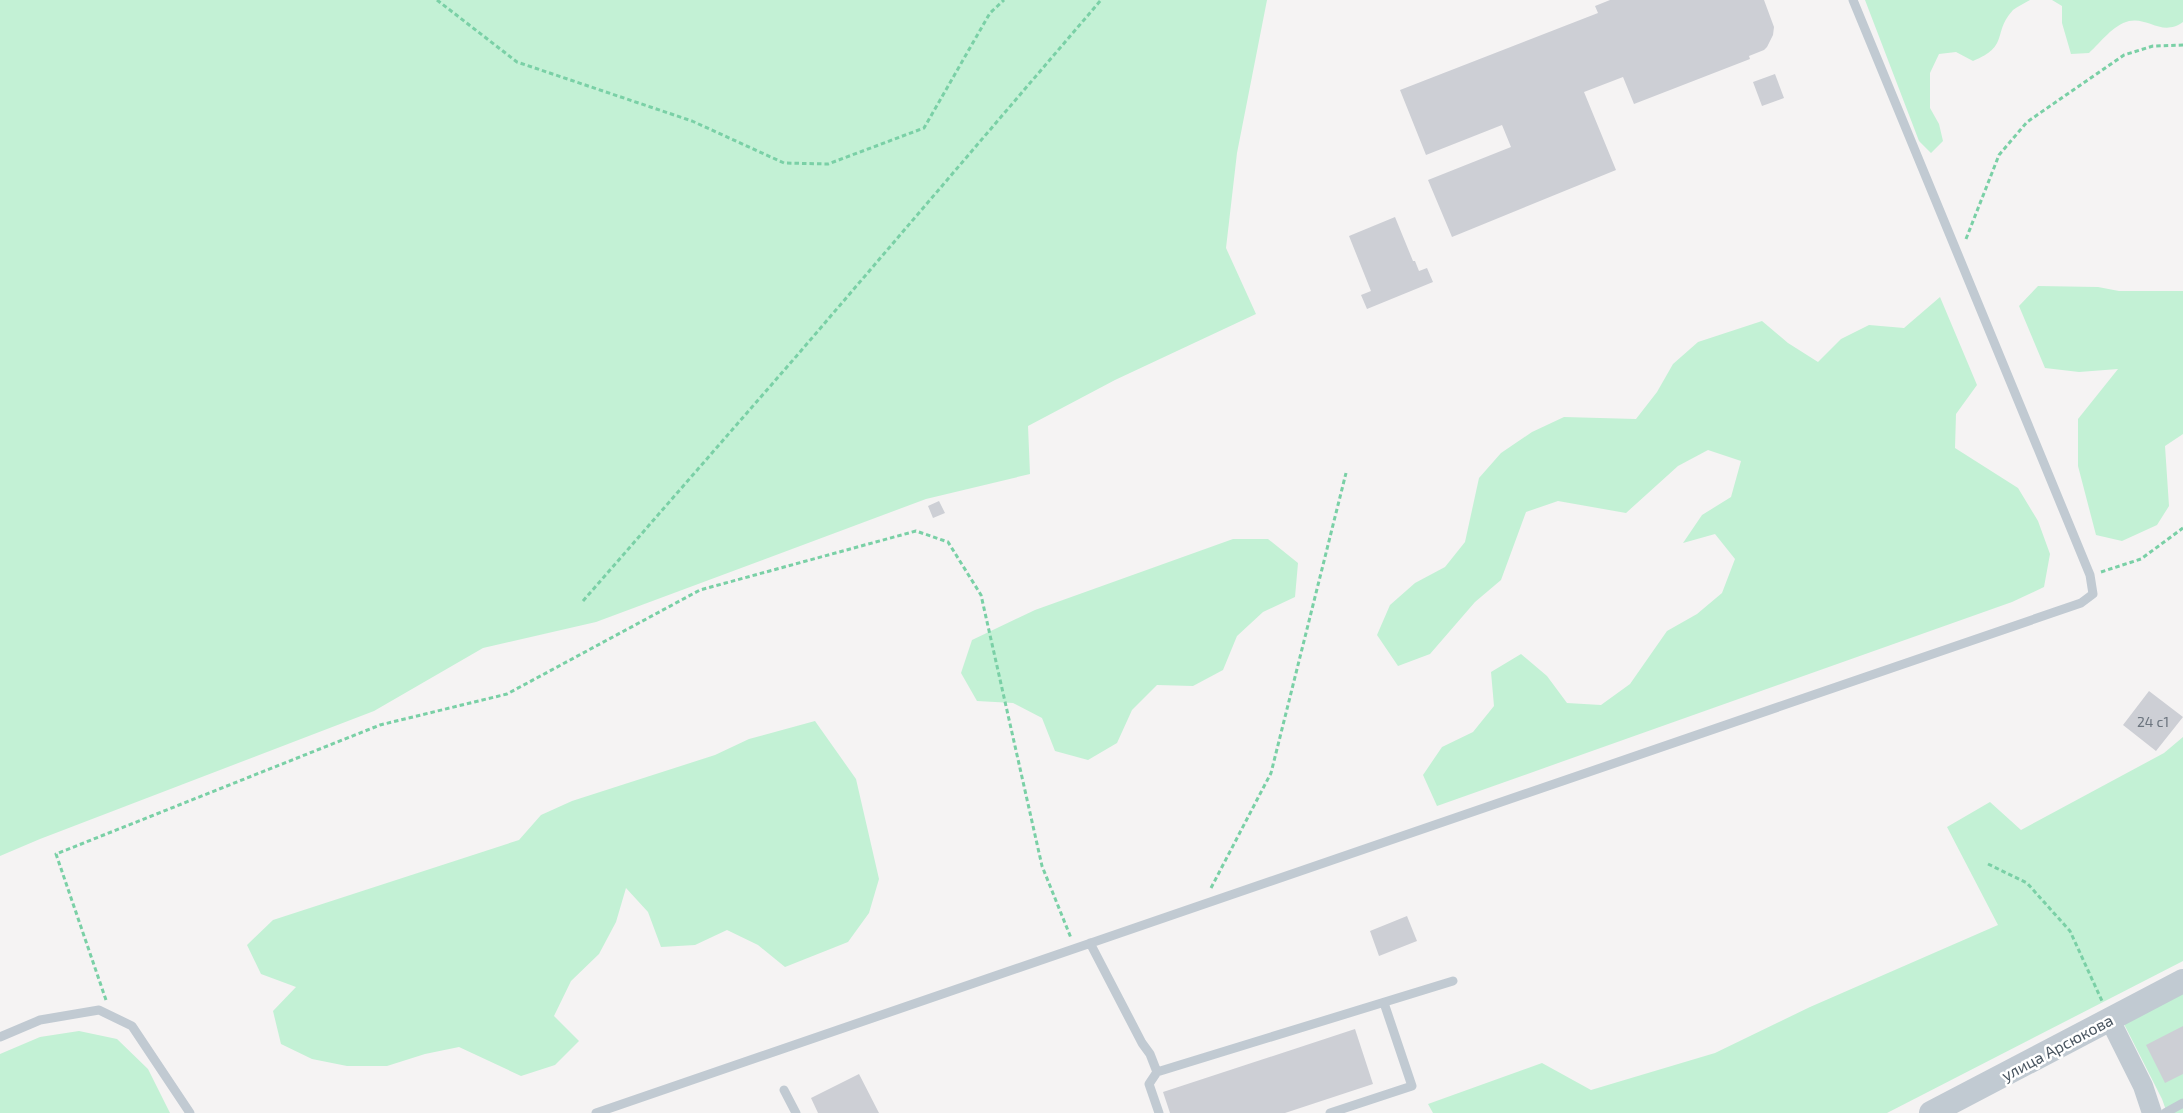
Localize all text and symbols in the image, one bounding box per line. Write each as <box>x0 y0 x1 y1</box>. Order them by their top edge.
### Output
house number: 24 с1 <box>2137 713 2169 730</box>
street label: улица Арсюкова <box>1998 1010 2116 1085</box>

